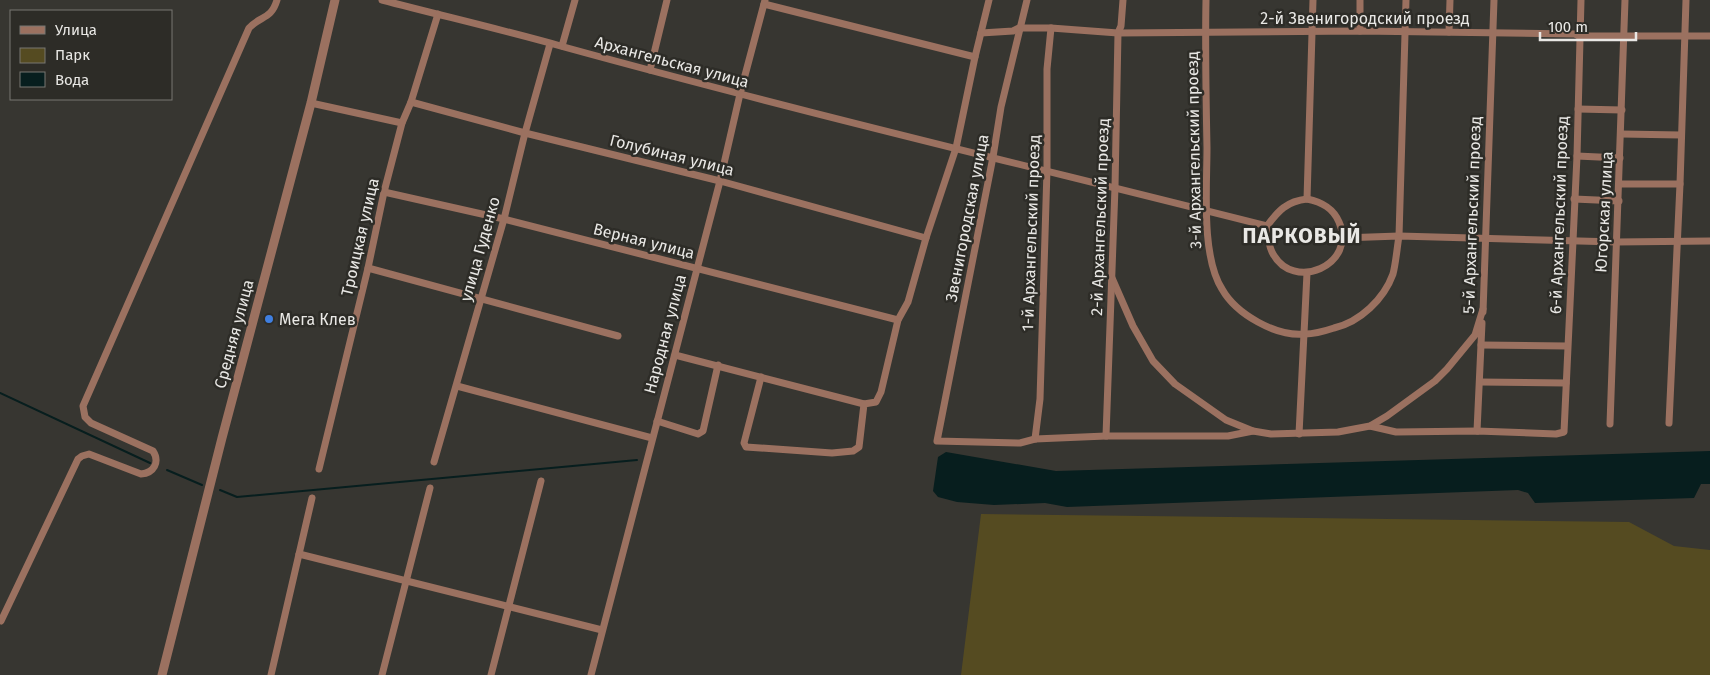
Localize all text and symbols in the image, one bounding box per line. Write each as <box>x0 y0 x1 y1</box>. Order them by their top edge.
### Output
street label: 2-й Звенигородский проезд <box>1260 9 1470 28</box>
legend <box>10 10 172 100</box>
scale bar <box>1540 10 1636 42</box>
text: 100 m <box>1548 18 1588 36</box>
text: Улица <box>55 21 97 39</box>
street label: Архангельская улица <box>593 32 751 92</box>
text: Парк <box>55 46 90 64</box>
street label: 3-й Архангельский проезд <box>1183 51 1205 249</box>
text: Вода <box>55 71 89 89</box>
street label: 5-й Архангельский проезд <box>1459 116 1485 314</box>
street label: 6-й Архангельский проезд <box>1546 116 1572 314</box>
street label: 2-й Архангельский проезд <box>1087 118 1113 316</box>
street label: Голубиная улица <box>608 130 736 180</box>
street label: Звенигородская улица <box>941 132 993 304</box>
street label: 1-й Архангельский проезд <box>1018 134 1044 332</box>
street label: Югорская улица <box>1591 151 1617 273</box>
street label: Троицкая улица <box>337 176 383 298</box>
street label: улица Гуденко <box>456 194 504 304</box>
street label: Верная улица <box>591 219 697 263</box>
district label: ПАРКОВЫЙ <box>1243 222 1361 249</box>
street label: Народная улица <box>640 272 690 396</box>
street label: Средняя улица <box>210 278 258 390</box>
place label: Мега Клев <box>279 310 356 329</box>
marker: Мега Клев <box>263 313 275 325</box>

